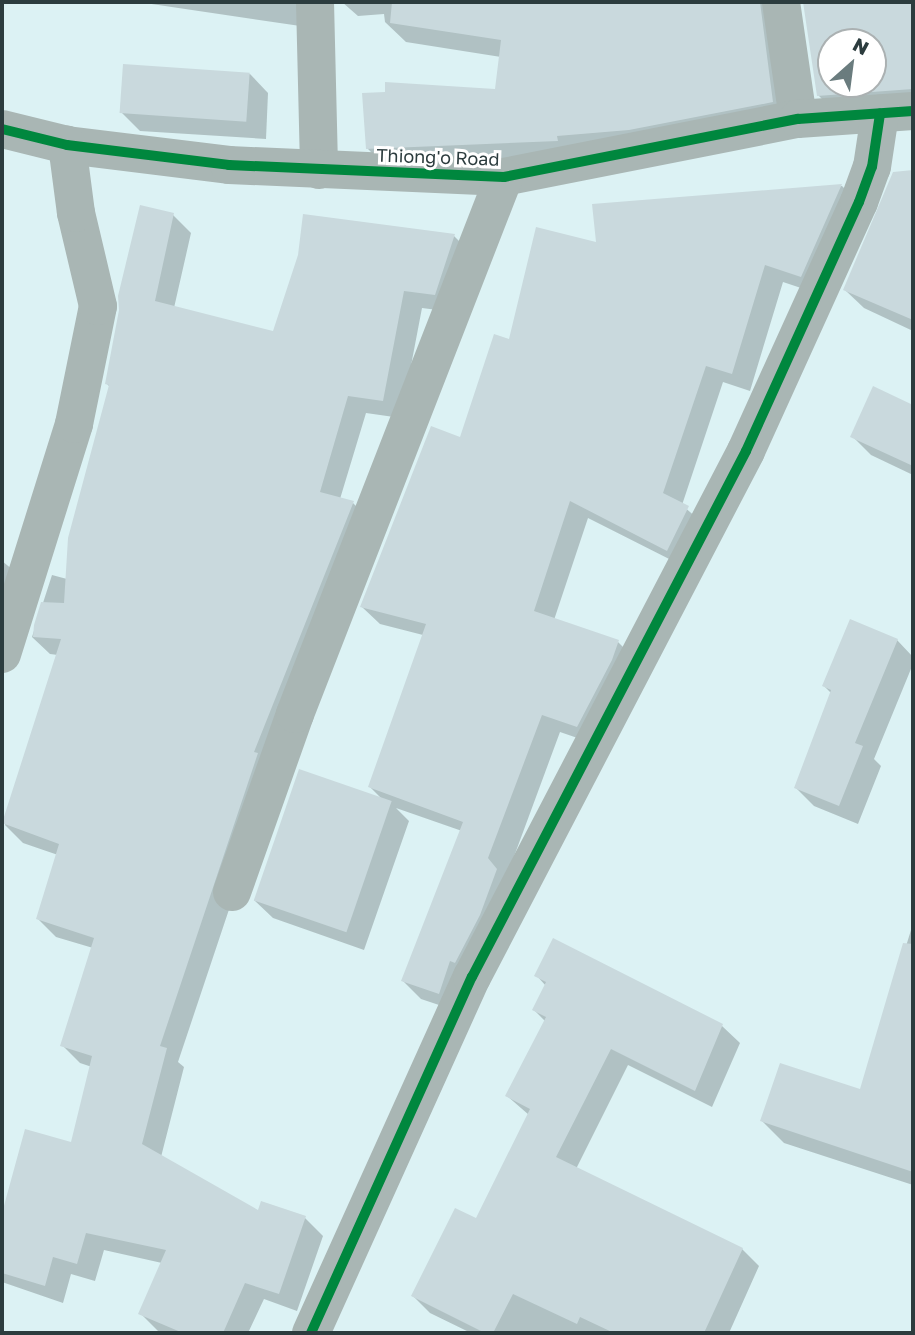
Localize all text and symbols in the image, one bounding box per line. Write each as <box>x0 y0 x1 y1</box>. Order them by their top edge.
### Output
north arrow <box>817 28 887 98</box>
text: N <box>849 32 873 59</box>
street label: Thiong'o Road <box>376 144 500 170</box>

